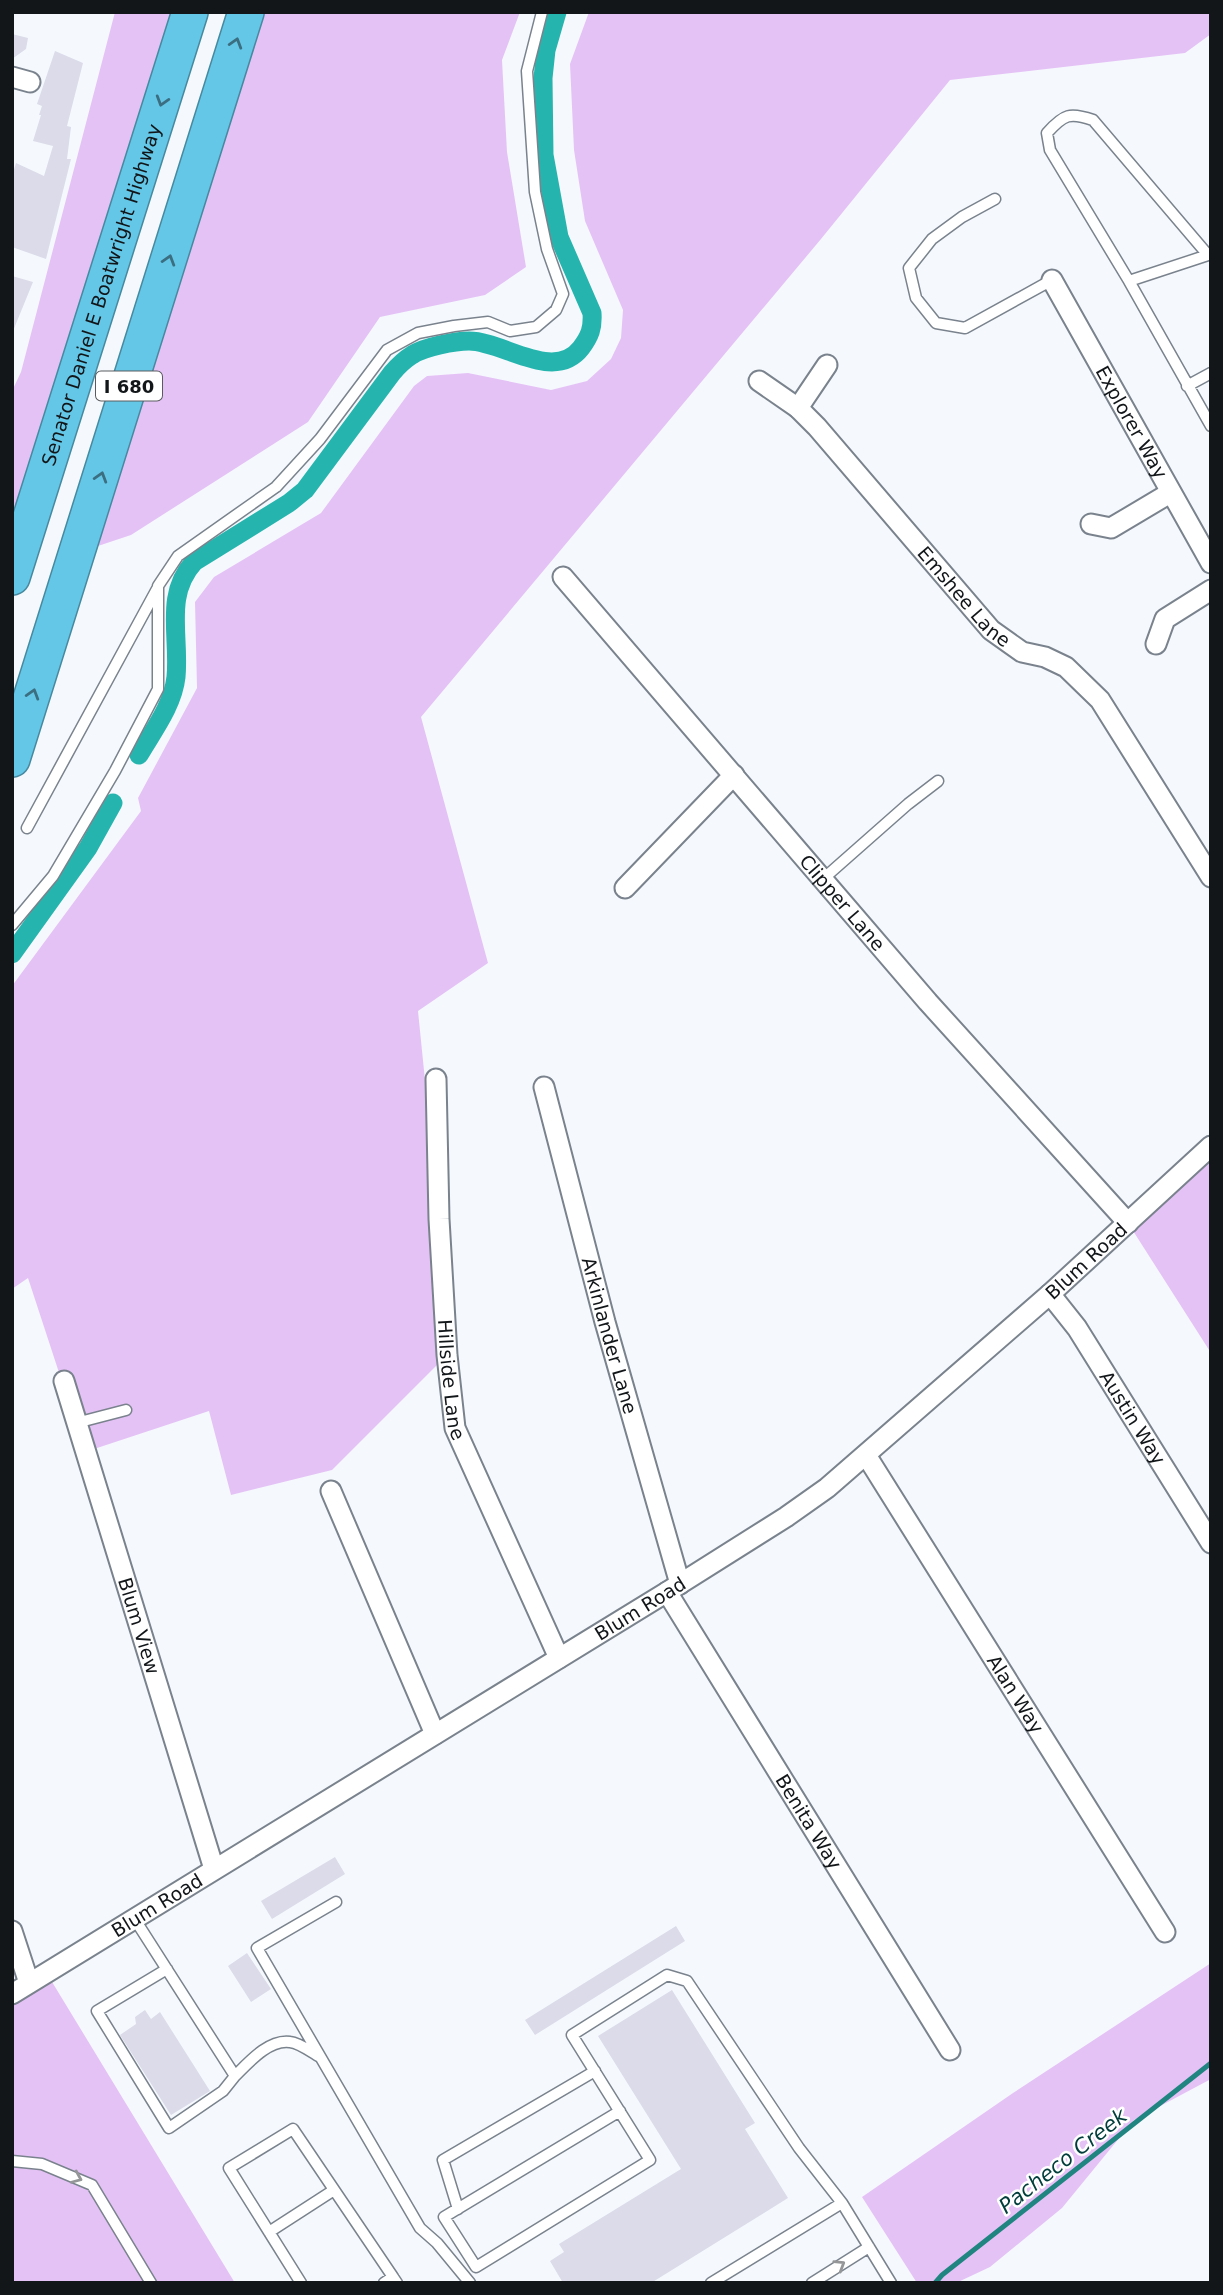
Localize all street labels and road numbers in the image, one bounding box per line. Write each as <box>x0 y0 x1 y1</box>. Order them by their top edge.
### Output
street label: Senator Daniel E Boatwright Highway <box>37 121 165 468</box>
street label: Explorer Way <box>1091 362 1172 482</box>
road number: I 680 <box>96 372 162 400</box>
street label: Emshee Lane <box>913 542 1015 651</box>
street label: Clipper Lane <box>795 850 890 955</box>
street label: Blum Road <box>1041 1218 1131 1304</box>
street label: Arkinlander Lane <box>578 1255 642 1416</box>
street label: Hillside Lane <box>434 1319 470 1443</box>
street label: Austin Way <box>1095 1367 1170 1469</box>
street label: Blum Road <box>591 1572 690 1645</box>
street label: Blum View <box>114 1575 164 1677</box>
street label: Alan Way <box>983 1651 1049 1737</box>
street label: Benita Way <box>771 1770 847 1873</box>
street label: Blum Road <box>107 1869 206 1941</box>

